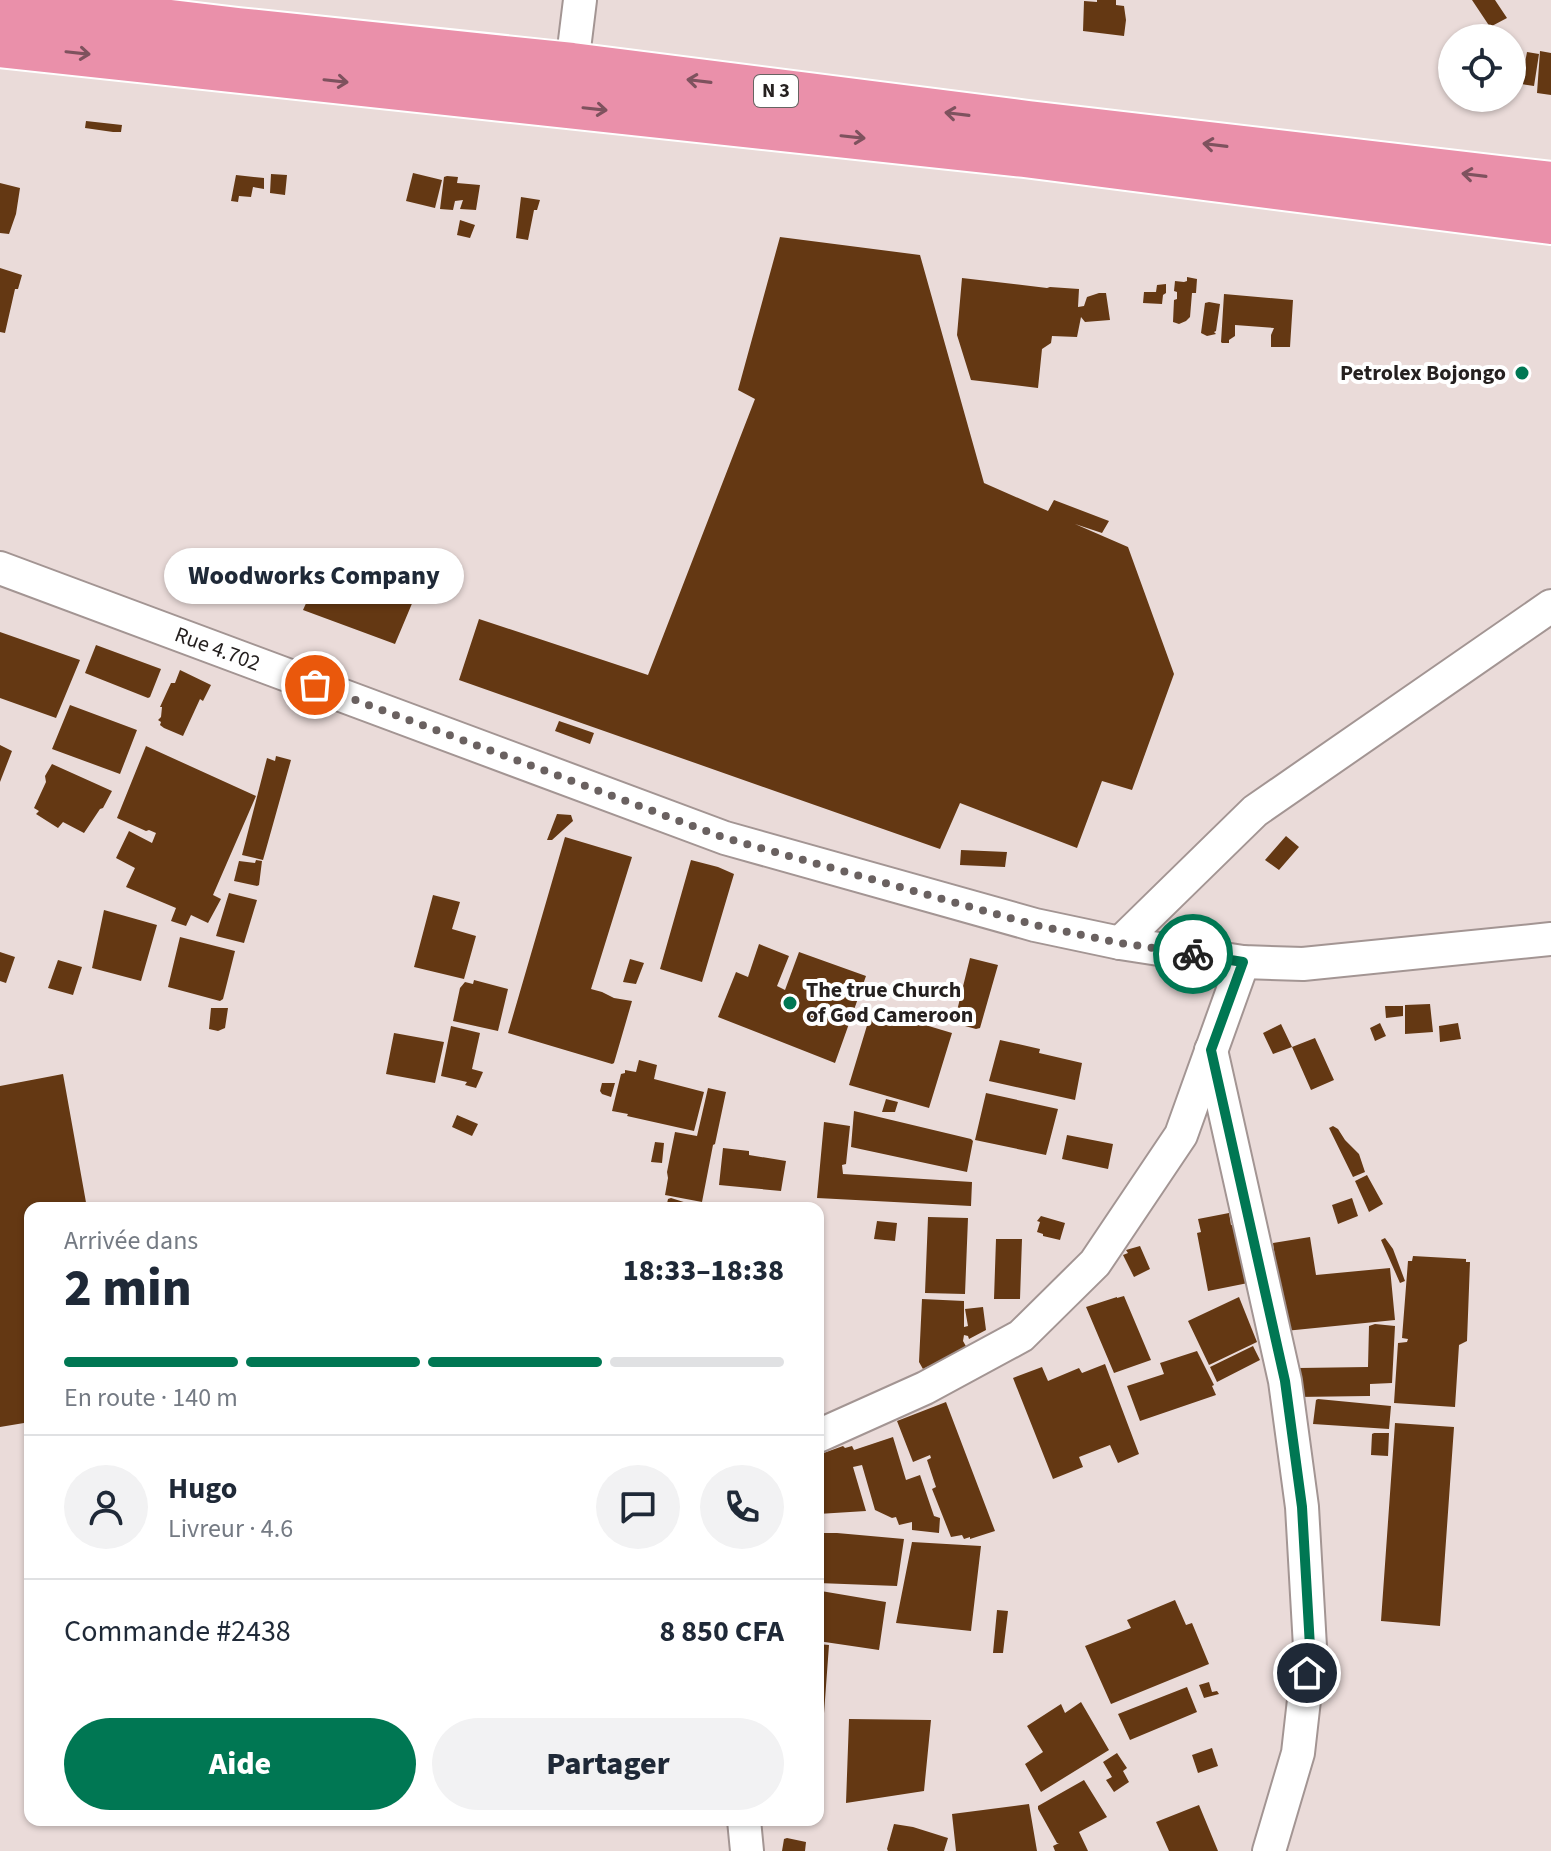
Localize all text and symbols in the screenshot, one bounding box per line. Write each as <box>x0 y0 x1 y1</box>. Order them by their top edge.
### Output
map controls <box>1438 24 1526 112</box>
button: locate <box>1438 24 1526 112</box>
one-way arrow <box>64 46 91 61</box>
one-way arrow <box>322 73 349 88</box>
one-way arrow <box>687 73 712 88</box>
road number: N 3 <box>754 75 798 107</box>
one-way arrow <box>581 101 608 116</box>
one-way arrow <box>945 106 970 121</box>
one-way arrow <box>839 129 866 144</box>
one-way arrow <box>1202 137 1229 152</box>
one-way arrow <box>1461 167 1487 182</box>
place label: Petrolex Bojongo <box>1340 357 1506 389</box>
marker: Petrolex Bojongo <box>1513 364 1531 382</box>
callout: Woodworks Company <box>165 549 465 605</box>
text: Woodworks Company <box>188 557 440 594</box>
street label: Rue 4.702 <box>170 618 265 680</box>
pin <box>281 651 349 719</box>
icon: bag <box>293 663 337 707</box>
courier <box>1153 914 1233 994</box>
icon: bike <box>1171 932 1215 976</box>
place label: The true Church of God Cameroon <box>806 974 973 1031</box>
marker: The true Church of God Cameroon <box>781 994 799 1012</box>
text: Arrivée dans <box>64 1222 198 1259</box>
text: 18:33–18:38 <box>623 1249 784 1292</box>
text: 2 min <box>64 1252 192 1326</box>
text: En route · 140 m <box>64 1379 238 1416</box>
button: person <box>64 1465 148 1549</box>
button: chat <box>596 1465 680 1549</box>
button: phone <box>700 1465 784 1549</box>
text: Hugo <box>168 1467 237 1510</box>
text: Livreur · 4.6 <box>168 1510 293 1547</box>
text: Commande #2438 <box>64 1610 291 1653</box>
text: 8 850 CFA <box>659 1610 784 1653</box>
pin <box>1273 1639 1341 1707</box>
icon: home <box>1285 1651 1329 1695</box>
button: Aide <box>64 1718 416 1810</box>
button: Partager <box>432 1718 784 1810</box>

